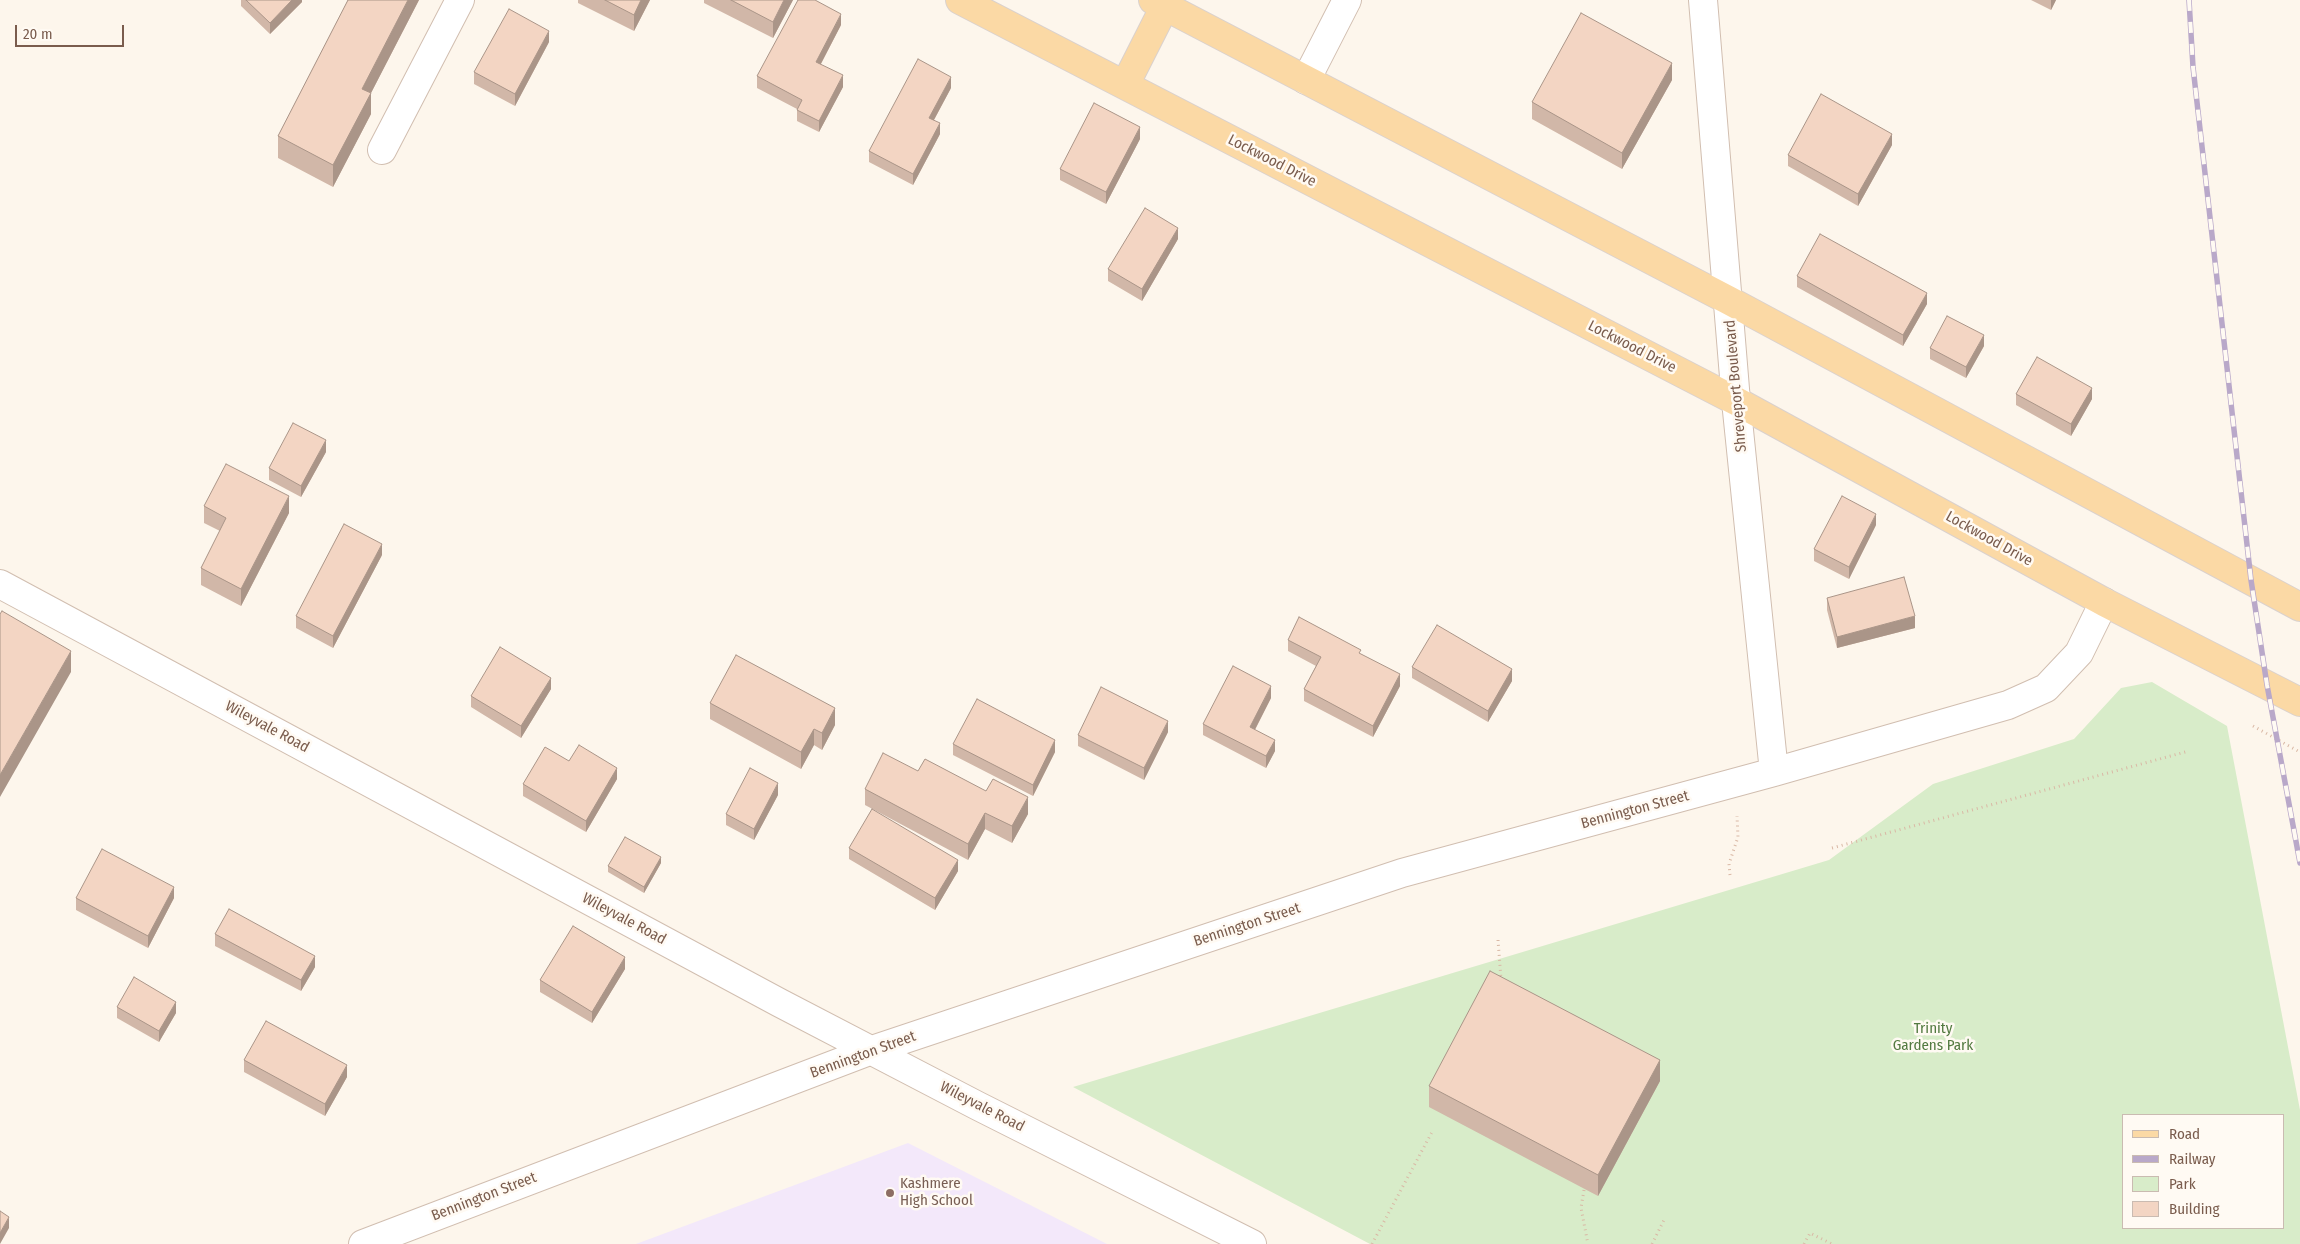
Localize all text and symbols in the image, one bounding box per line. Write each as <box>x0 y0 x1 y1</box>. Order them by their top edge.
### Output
scale bar <box>18 15 126 47</box>
text: 20 m <box>23 25 53 43</box>
street label: Lockwood Drive <box>1225 131 1319 191</box>
street label: Lockwood Drive <box>1585 317 1679 377</box>
street label: Shreveport Boulevard <box>1721 319 1751 453</box>
street label: Lockwood Drive <box>1942 508 2036 570</box>
street label: Wileyvale Road <box>222 697 312 757</box>
street label: Bennington Street <box>1579 787 1691 833</box>
street label: Wileyvale Road <box>579 889 669 949</box>
street label: Bennington Street <box>1191 899 1303 951</box>
park label: Trinity Gardens Park <box>1893 1020 1973 1055</box>
street label: Bennington Street <box>808 1028 918 1082</box>
street label: Wileyvale Road <box>937 1078 1027 1136</box>
legend <box>2122 1114 2285 1229</box>
text: Road <box>2169 1125 2200 1143</box>
text: Railway <box>2169 1150 2216 1168</box>
street label: Bennington Street <box>429 1169 539 1225</box>
place label: Kashmere High School <box>900 1175 973 1210</box>
text: Park <box>2169 1175 2196 1193</box>
marker: Kashmere High School <box>884 1187 896 1199</box>
text: Building <box>2169 1200 2220 1218</box>

